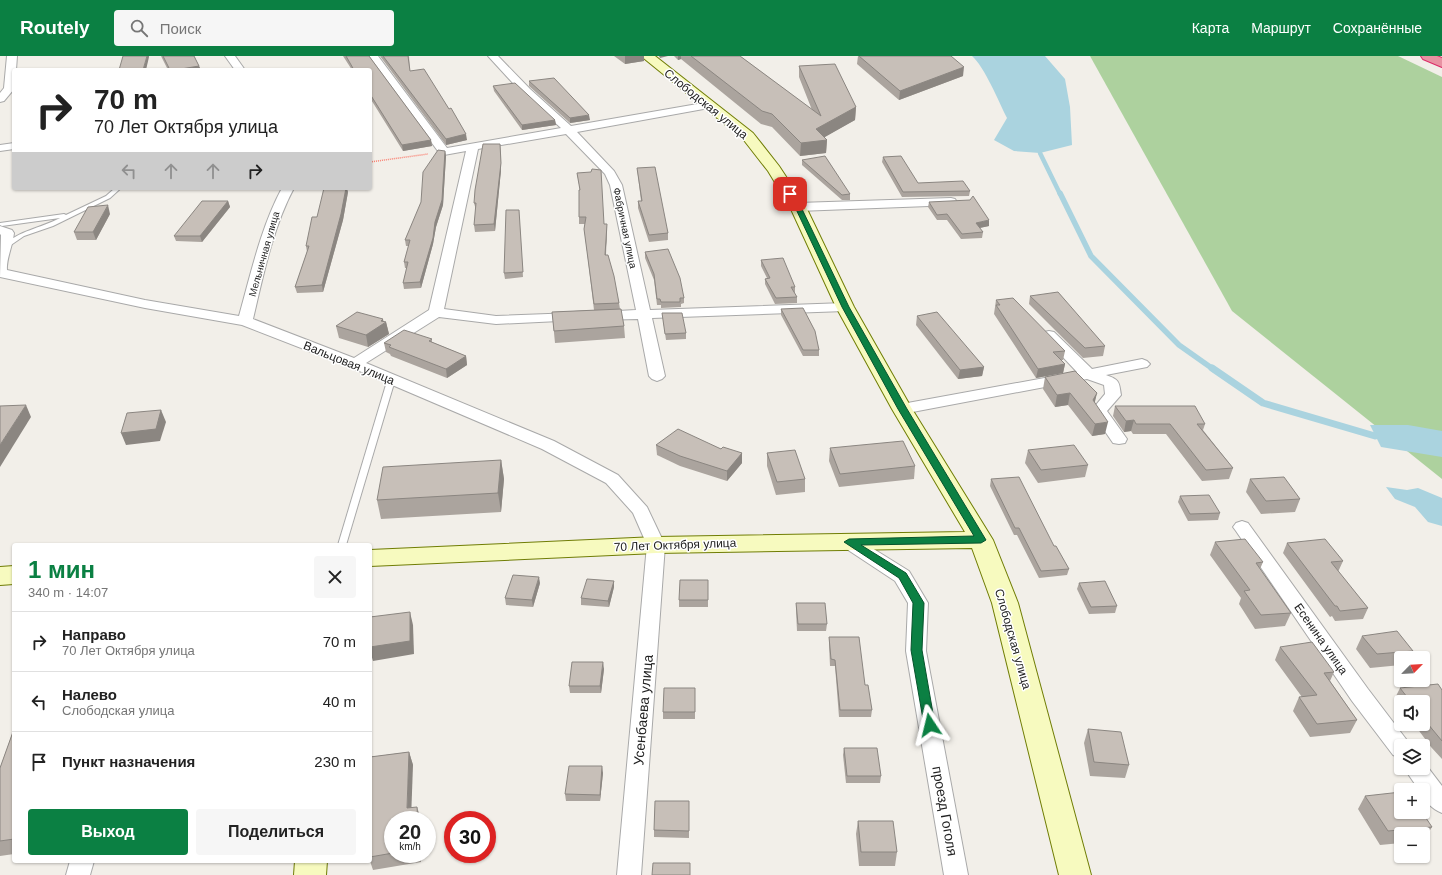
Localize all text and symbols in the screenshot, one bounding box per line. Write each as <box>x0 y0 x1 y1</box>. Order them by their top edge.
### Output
search box <box>114 10 394 46</box>
text: Routely <box>20 17 90 38</box>
icon: search <box>128 17 150 39</box>
text: Поиск <box>160 20 201 37</box>
text: Карта <box>1192 20 1229 36</box>
text: Маршрут <box>1251 20 1311 36</box>
text: Сохранённые <box>1333 20 1422 36</box>
street label: Слободская улица <box>661 66 751 142</box>
icon: right <box>28 84 80 136</box>
text: 70 m <box>94 84 158 115</box>
text: 70 Лет Октября улица <box>94 117 278 137</box>
icon: left <box>118 160 140 182</box>
icon: ahead <box>160 160 182 182</box>
icon: ahead <box>202 160 224 182</box>
icon: right <box>244 160 266 182</box>
pin <box>773 177 807 211</box>
icon: arrive <box>779 183 801 205</box>
street label: Фабричная улица <box>611 187 639 270</box>
street label: Мельничная улица <box>247 210 282 298</box>
street label: Вальцовая улица <box>301 338 397 388</box>
street label: 70 Лет Октября улица <box>613 536 737 554</box>
text: 1 мин <box>28 556 95 583</box>
button: close <box>314 556 356 598</box>
text: 340 m · 14:07 <box>28 585 108 600</box>
street label: Слободская улица <box>992 587 1034 691</box>
street label: Есенина улица <box>1291 601 1351 677</box>
text: Направо <box>62 626 126 643</box>
icon: right <box>28 631 50 653</box>
text: 70 m <box>323 633 356 650</box>
text: 70 Лет Октября улица <box>62 643 195 658</box>
north arrow <box>1394 651 1430 687</box>
map controls <box>1394 651 1430 863</box>
street label: Усенбаева улица <box>630 654 656 766</box>
text: Налево <box>62 686 117 703</box>
icon: left <box>28 691 50 713</box>
text: 40 m <box>323 693 356 710</box>
button: sound <box>1394 695 1430 731</box>
text: Слободская улица <box>62 703 174 718</box>
position arrow <box>909 704 951 746</box>
button: layers <box>1394 739 1430 775</box>
icon: arrive <box>28 751 50 773</box>
text: Пункт назначения <box>62 753 195 770</box>
text: 230 m <box>314 753 356 770</box>
street label: проезд Гоголя <box>929 765 961 857</box>
button: + <box>1394 783 1430 819</box>
button: Выход <box>28 809 188 855</box>
button: Поделиться <box>196 809 356 855</box>
speed limit sign: 30 <box>444 811 496 863</box>
text: 20 <box>399 821 421 843</box>
button: − <box>1394 827 1430 863</box>
text: km/h <box>399 841 421 852</box>

